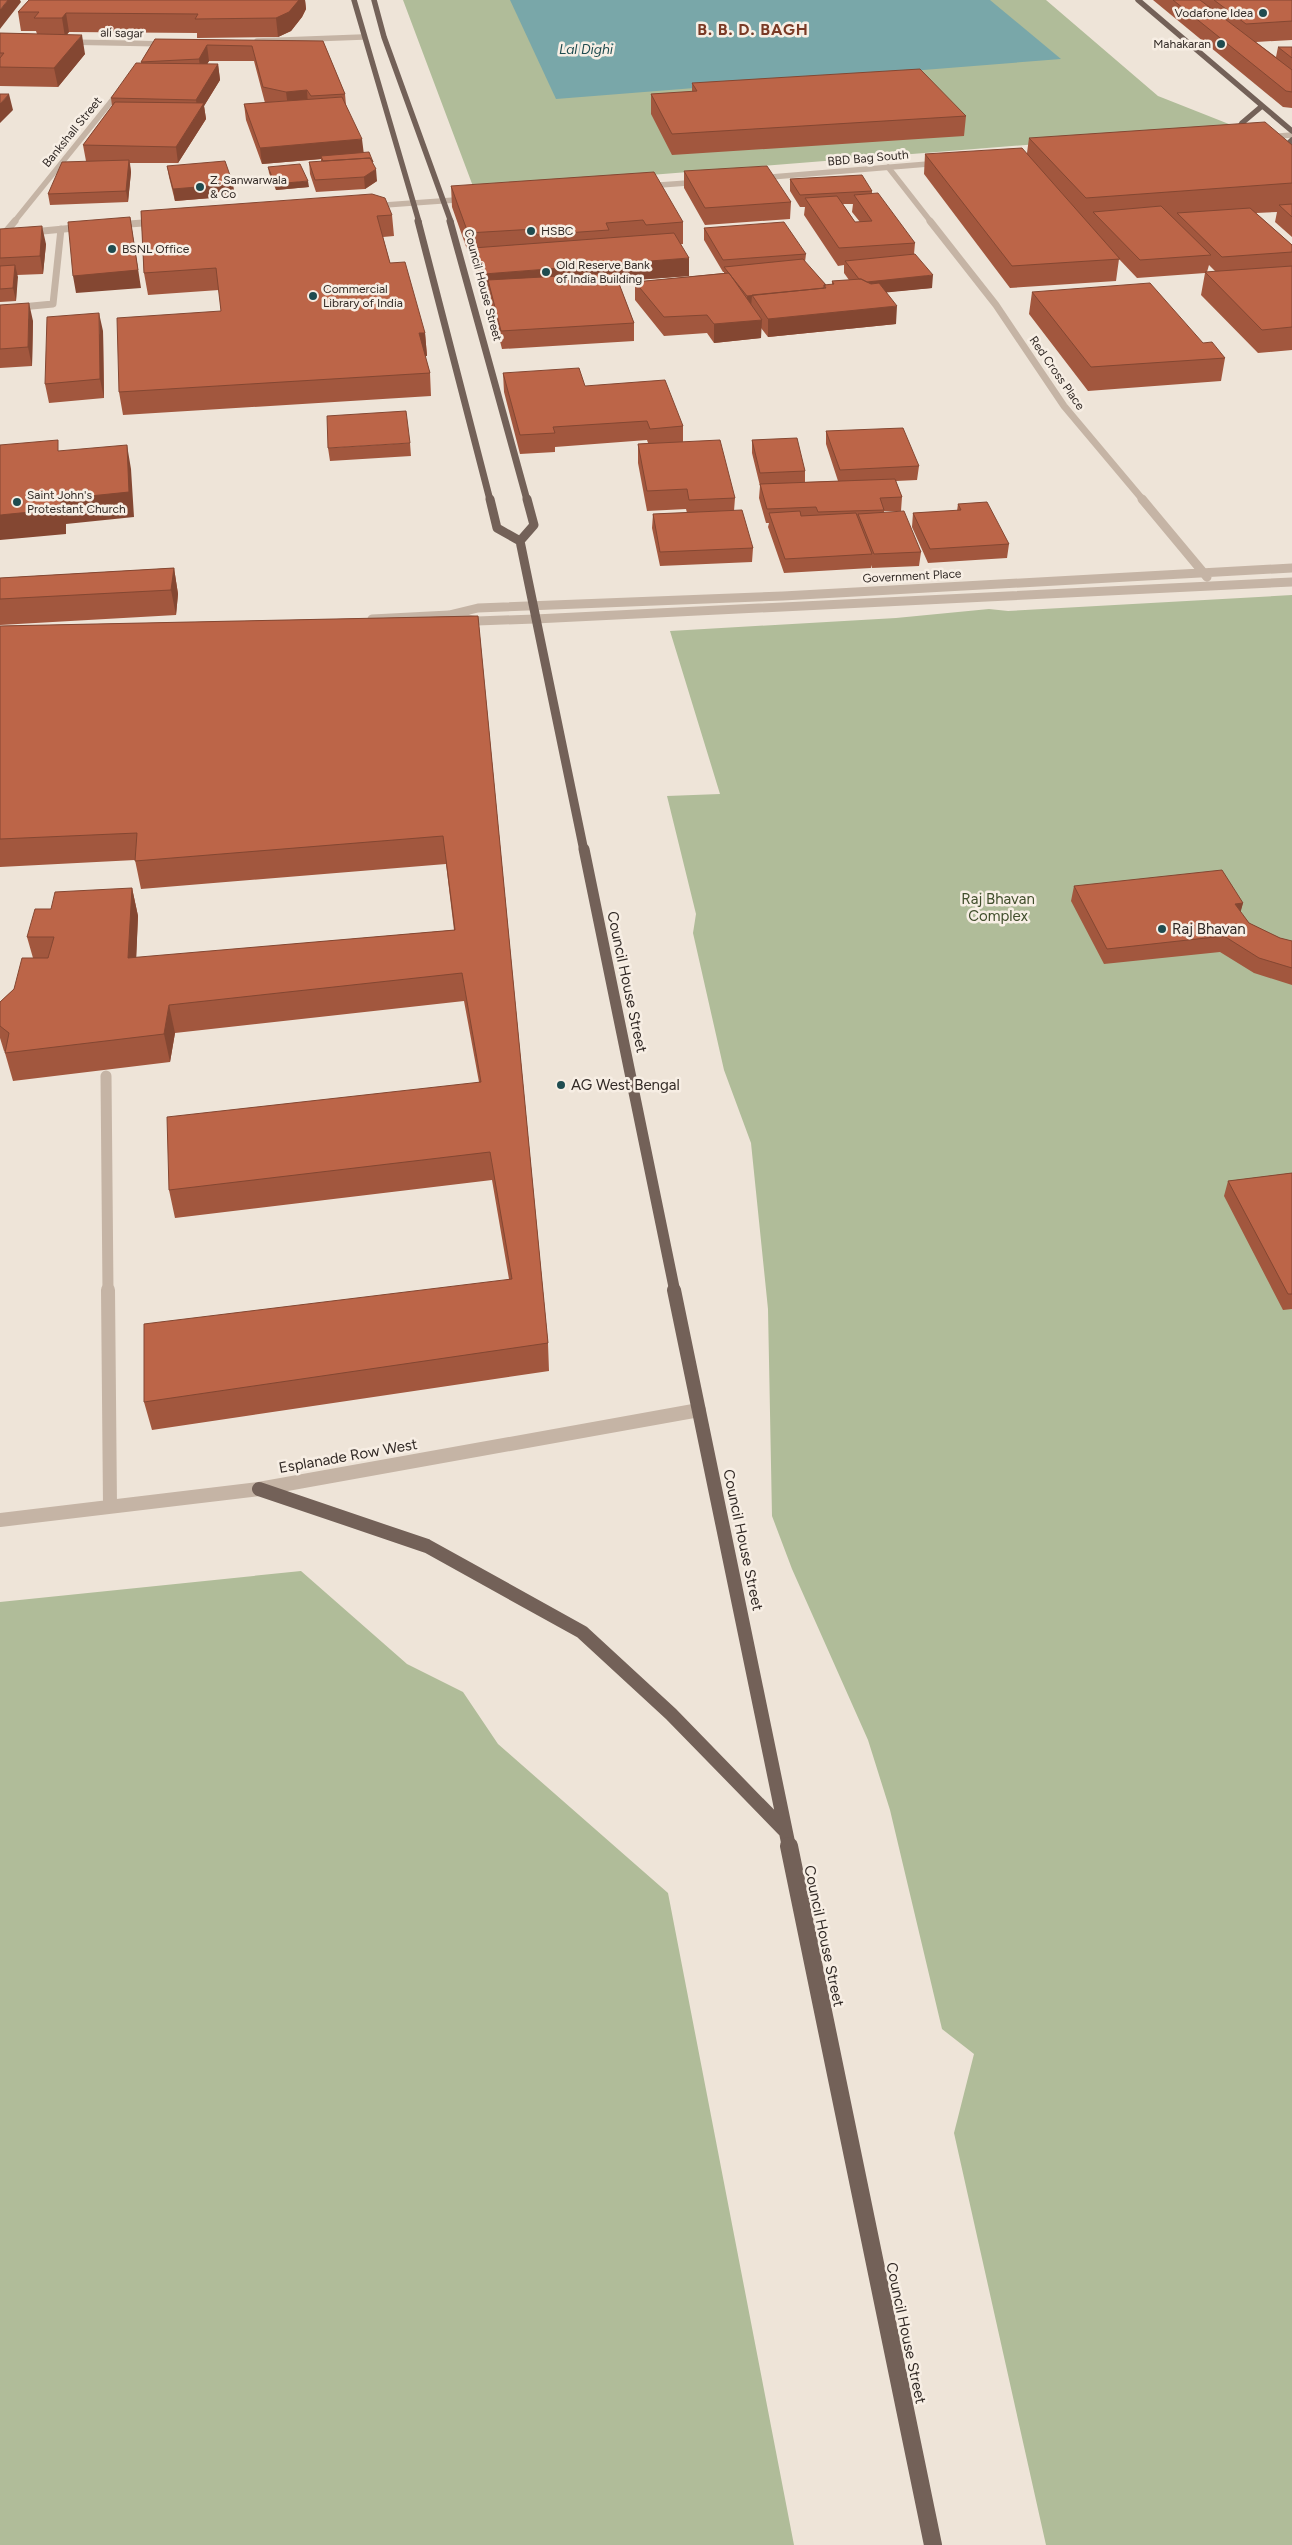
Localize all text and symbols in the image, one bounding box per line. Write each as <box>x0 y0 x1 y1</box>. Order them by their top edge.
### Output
place label: Vodafone Idea <box>1175 6 1253 20</box>
marker: Vodafone Idea <box>1257 7 1269 19</box>
district label: B. B. D. BAGH <box>697 20 809 39</box>
street label: ali sagar <box>100 26 144 40</box>
place label: Mahakaran <box>1153 37 1211 51</box>
marker: Mahakaran <box>1215 38 1227 50</box>
water label: Lal Dighi <box>559 41 614 58</box>
street label: Bankshall Street <box>39 94 105 170</box>
street label: BBD Bag South <box>827 147 910 169</box>
place label: Z. Sanwarwala & Co <box>210 173 287 201</box>
marker: Z. Sanwarwala & Co <box>194 181 206 193</box>
place label: HSBC <box>541 224 574 238</box>
marker: HSBC <box>525 225 537 237</box>
street label: Council House Street <box>461 228 505 343</box>
place label: BSNL Office <box>122 242 190 256</box>
marker: BSNL Office <box>106 243 118 255</box>
place label: Old Reserve Bank of India Building <box>556 258 650 286</box>
marker: Old Reserve Bank of India Building <box>540 266 552 278</box>
place label: Commercial Library of India <box>323 282 403 310</box>
marker: Commercial Library of India <box>307 290 319 302</box>
street label: Red Cross Place <box>1026 334 1088 413</box>
place label: Saint John's Protestant Church <box>27 488 126 516</box>
marker: Saint John's Protestant Church <box>11 496 23 508</box>
street label: Government Place <box>862 566 962 586</box>
park label: Raj Bhavan Complex <box>961 890 1035 925</box>
street label: Council House Street <box>603 910 651 1055</box>
place label: Raj Bhavan <box>1172 920 1246 938</box>
marker: Raj Bhavan <box>1156 923 1168 935</box>
place label: AG West Bengal <box>571 1076 680 1094</box>
marker: AG West Bengal <box>555 1079 567 1091</box>
street label: Esplanade Row West <box>277 1435 419 1477</box>
street label: Council House Street <box>719 1468 767 1613</box>
street label: Council House Street <box>800 1864 848 2009</box>
street label: Council House Street <box>882 2261 930 2406</box>

